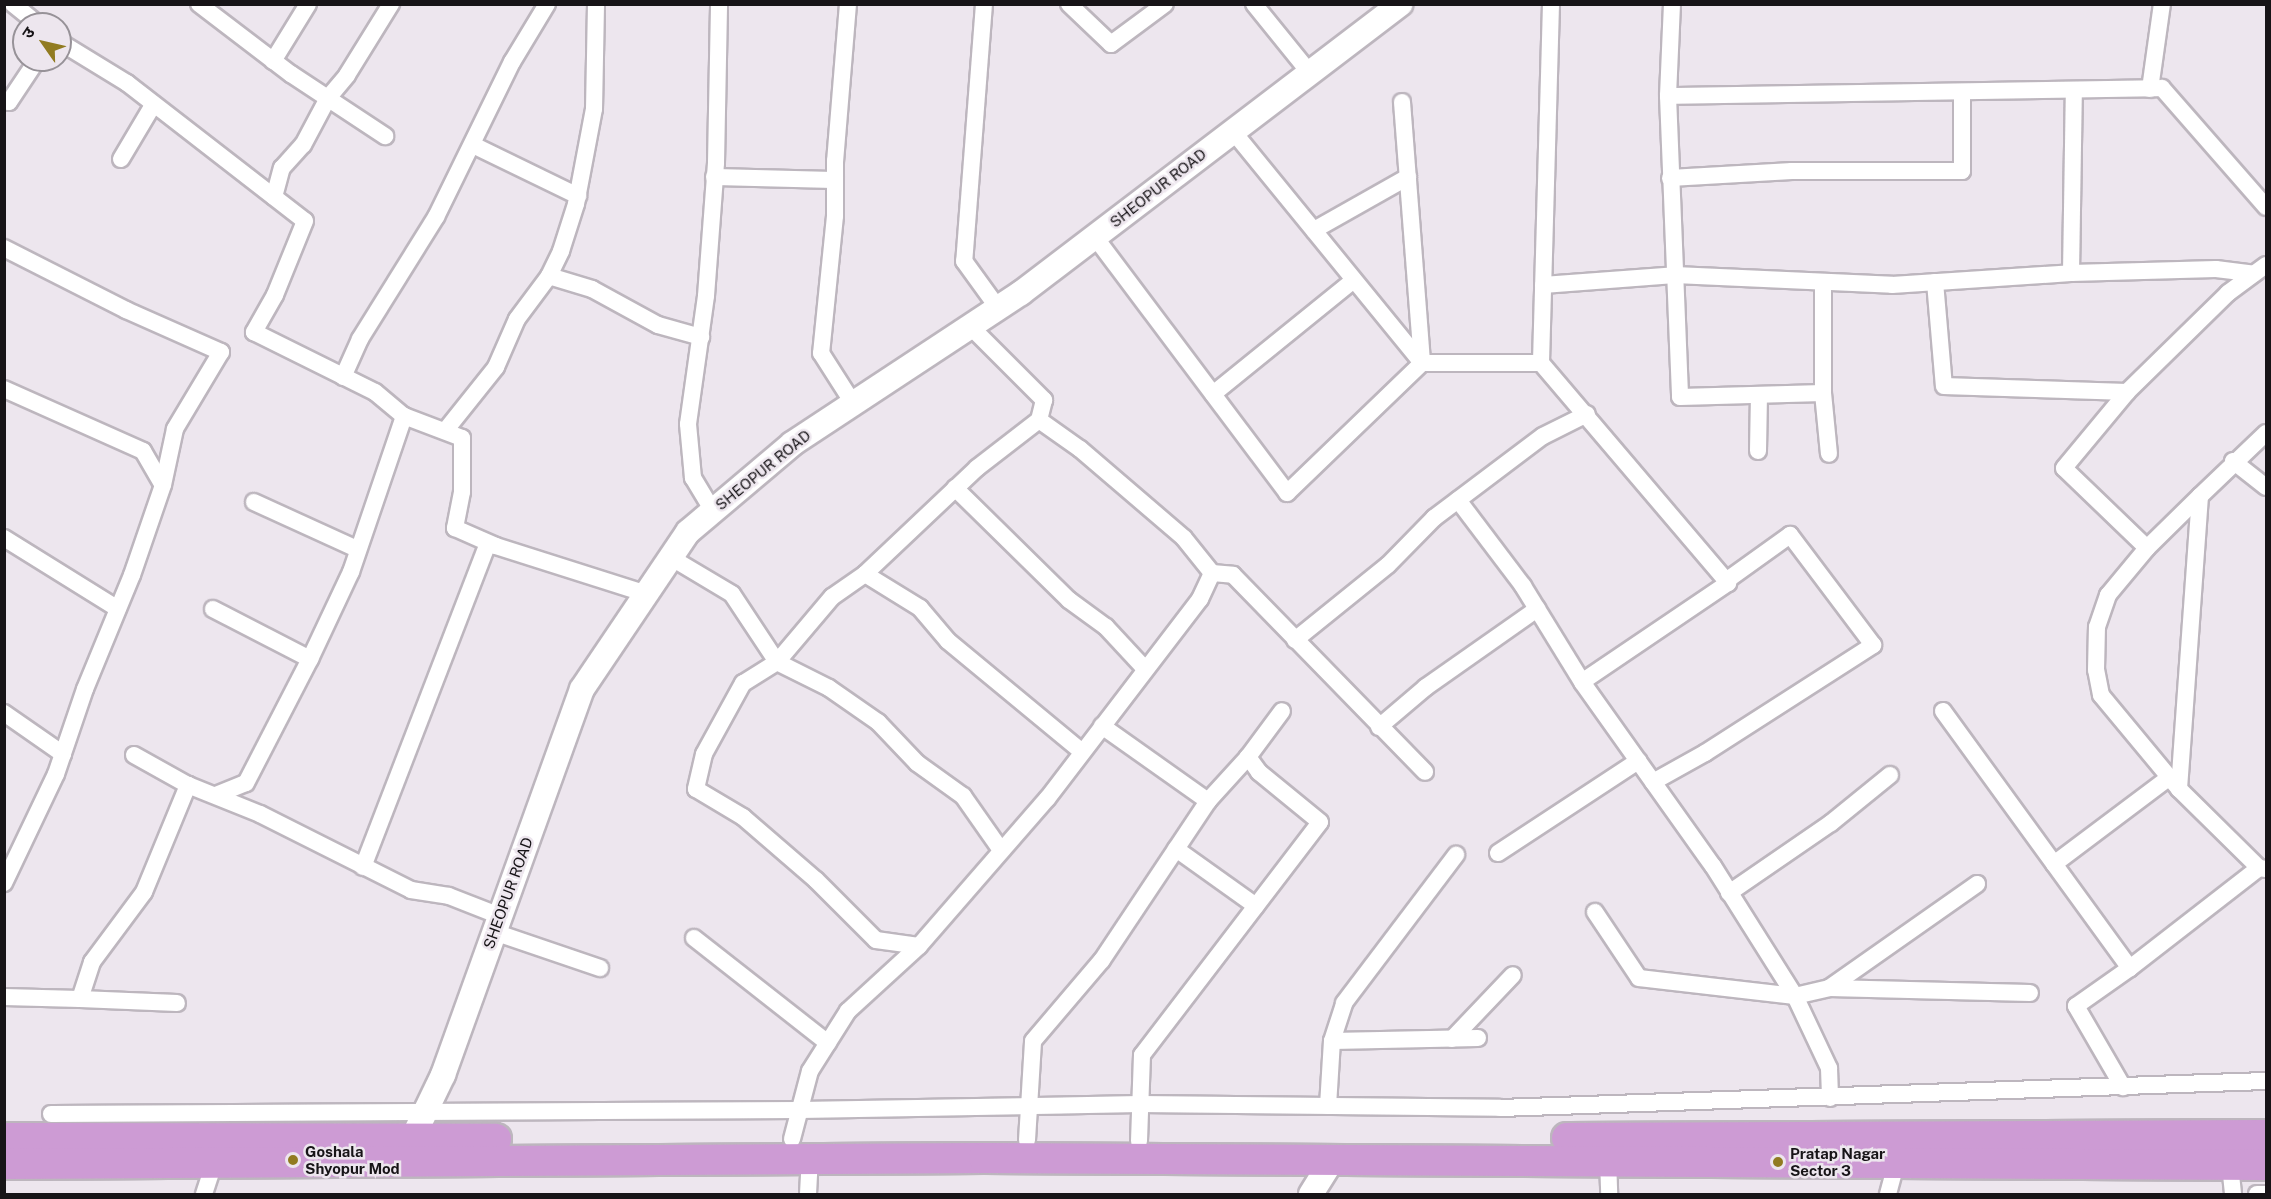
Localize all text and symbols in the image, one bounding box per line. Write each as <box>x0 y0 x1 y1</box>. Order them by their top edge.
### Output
north arrow <box>12 12 72 72</box>
text: उ <box>18 24 39 42</box>
street label: SHEOPUR ROAD <box>1106 145 1210 231</box>
street label: SHEOPUR ROAD <box>712 426 814 514</box>
street label: SHEOPUR ROAD <box>480 835 536 951</box>
place label: Goshala Shyopur Mod <box>305 1142 400 1177</box>
place label: Pratap Nagar Sector 3 <box>1790 1144 1885 1179</box>
marker: Goshala Shyopur Mod <box>286 1153 300 1167</box>
marker: Pratap Nagar Sector 3 <box>1771 1155 1785 1169</box>

